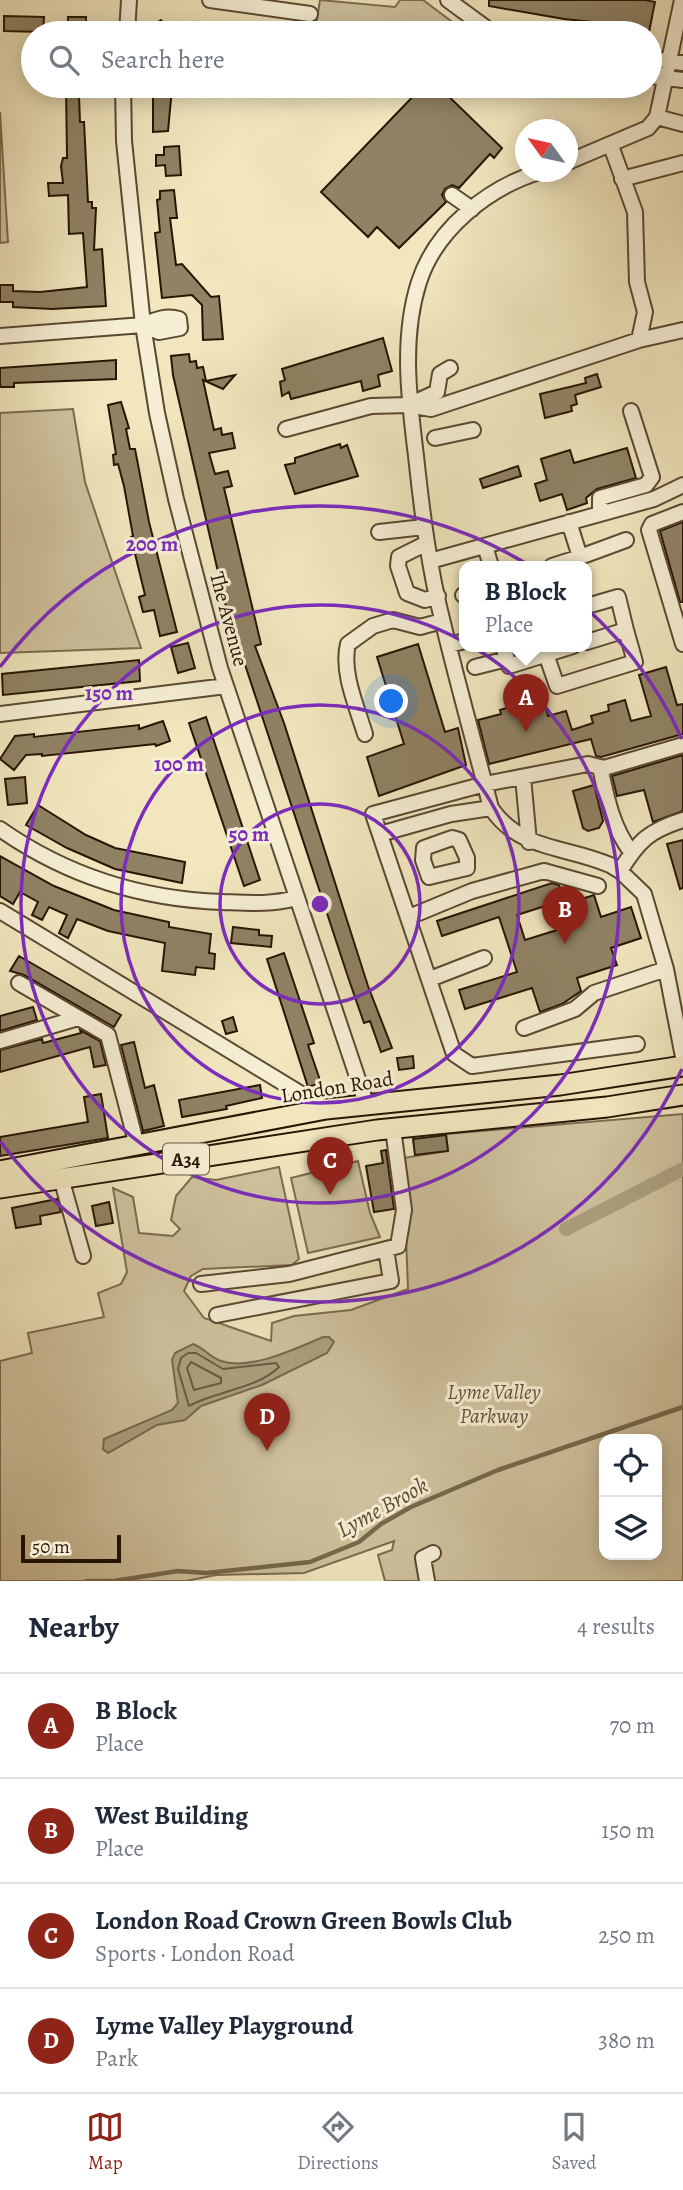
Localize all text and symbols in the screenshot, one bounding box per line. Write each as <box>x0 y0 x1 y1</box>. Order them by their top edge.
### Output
search box <box>21 21 662 98</box>
icon: search <box>45 41 83 79</box>
text: Search here <box>101 42 225 77</box>
north arrow <box>515 119 578 182</box>
text: 200 m <box>126 530 179 558</box>
popup <box>459 561 592 652</box>
street label: The Avenue <box>203 569 255 669</box>
text: B Block <box>485 574 566 609</box>
text: Place <box>485 609 533 640</box>
pin: A <box>503 674 549 732</box>
text: 150 m <box>85 679 134 707</box>
your location <box>374 684 408 718</box>
text: 100 m <box>154 750 204 778</box>
text: 50 m <box>229 820 270 848</box>
pin: B <box>542 886 588 944</box>
centre of rings <box>308 892 332 916</box>
street label: London Road <box>279 1064 396 1110</box>
pin: C <box>307 1137 353 1195</box>
road number: A34 <box>163 1144 209 1175</box>
park label: Lyme Valley Parkway <box>447 1378 541 1430</box>
pin: D <box>244 1393 290 1451</box>
map controls <box>599 1434 662 1560</box>
button: locate <box>599 1434 662 1497</box>
water label: Lyme Brook <box>331 1470 433 1545</box>
button: layers <box>599 1497 662 1560</box>
scale bar <box>21 1532 121 1564</box>
text: 50 m <box>32 1534 70 1560</box>
text: Nearby <box>28 1607 119 1647</box>
text: 4 results <box>577 1611 655 1642</box>
text: B Block <box>95 1693 177 1728</box>
text: A <box>44 1710 58 1741</box>
text: 70 m <box>609 1710 655 1741</box>
text: Place <box>95 1728 144 1759</box>
text: West Building <box>95 1798 248 1833</box>
text: B <box>44 1815 58 1846</box>
text: 150 m <box>601 1815 655 1846</box>
text: Place <box>95 1833 144 1864</box>
text: London Road Crown Green Bowls Club <box>95 1903 512 1938</box>
text: C <box>44 1920 58 1951</box>
text: 250 m <box>598 1920 655 1951</box>
text: Sports · London Road <box>95 1938 295 1969</box>
text: Lyme Valley Playground <box>95 2008 353 2043</box>
text: D <box>43 2025 59 2056</box>
text: 380 m <box>598 2025 655 2056</box>
text: Park <box>95 2043 138 2074</box>
tab: Map <box>86 2108 124 2176</box>
tab: Directions <box>297 2108 379 2176</box>
tab: Saved <box>552 2108 597 2176</box>

